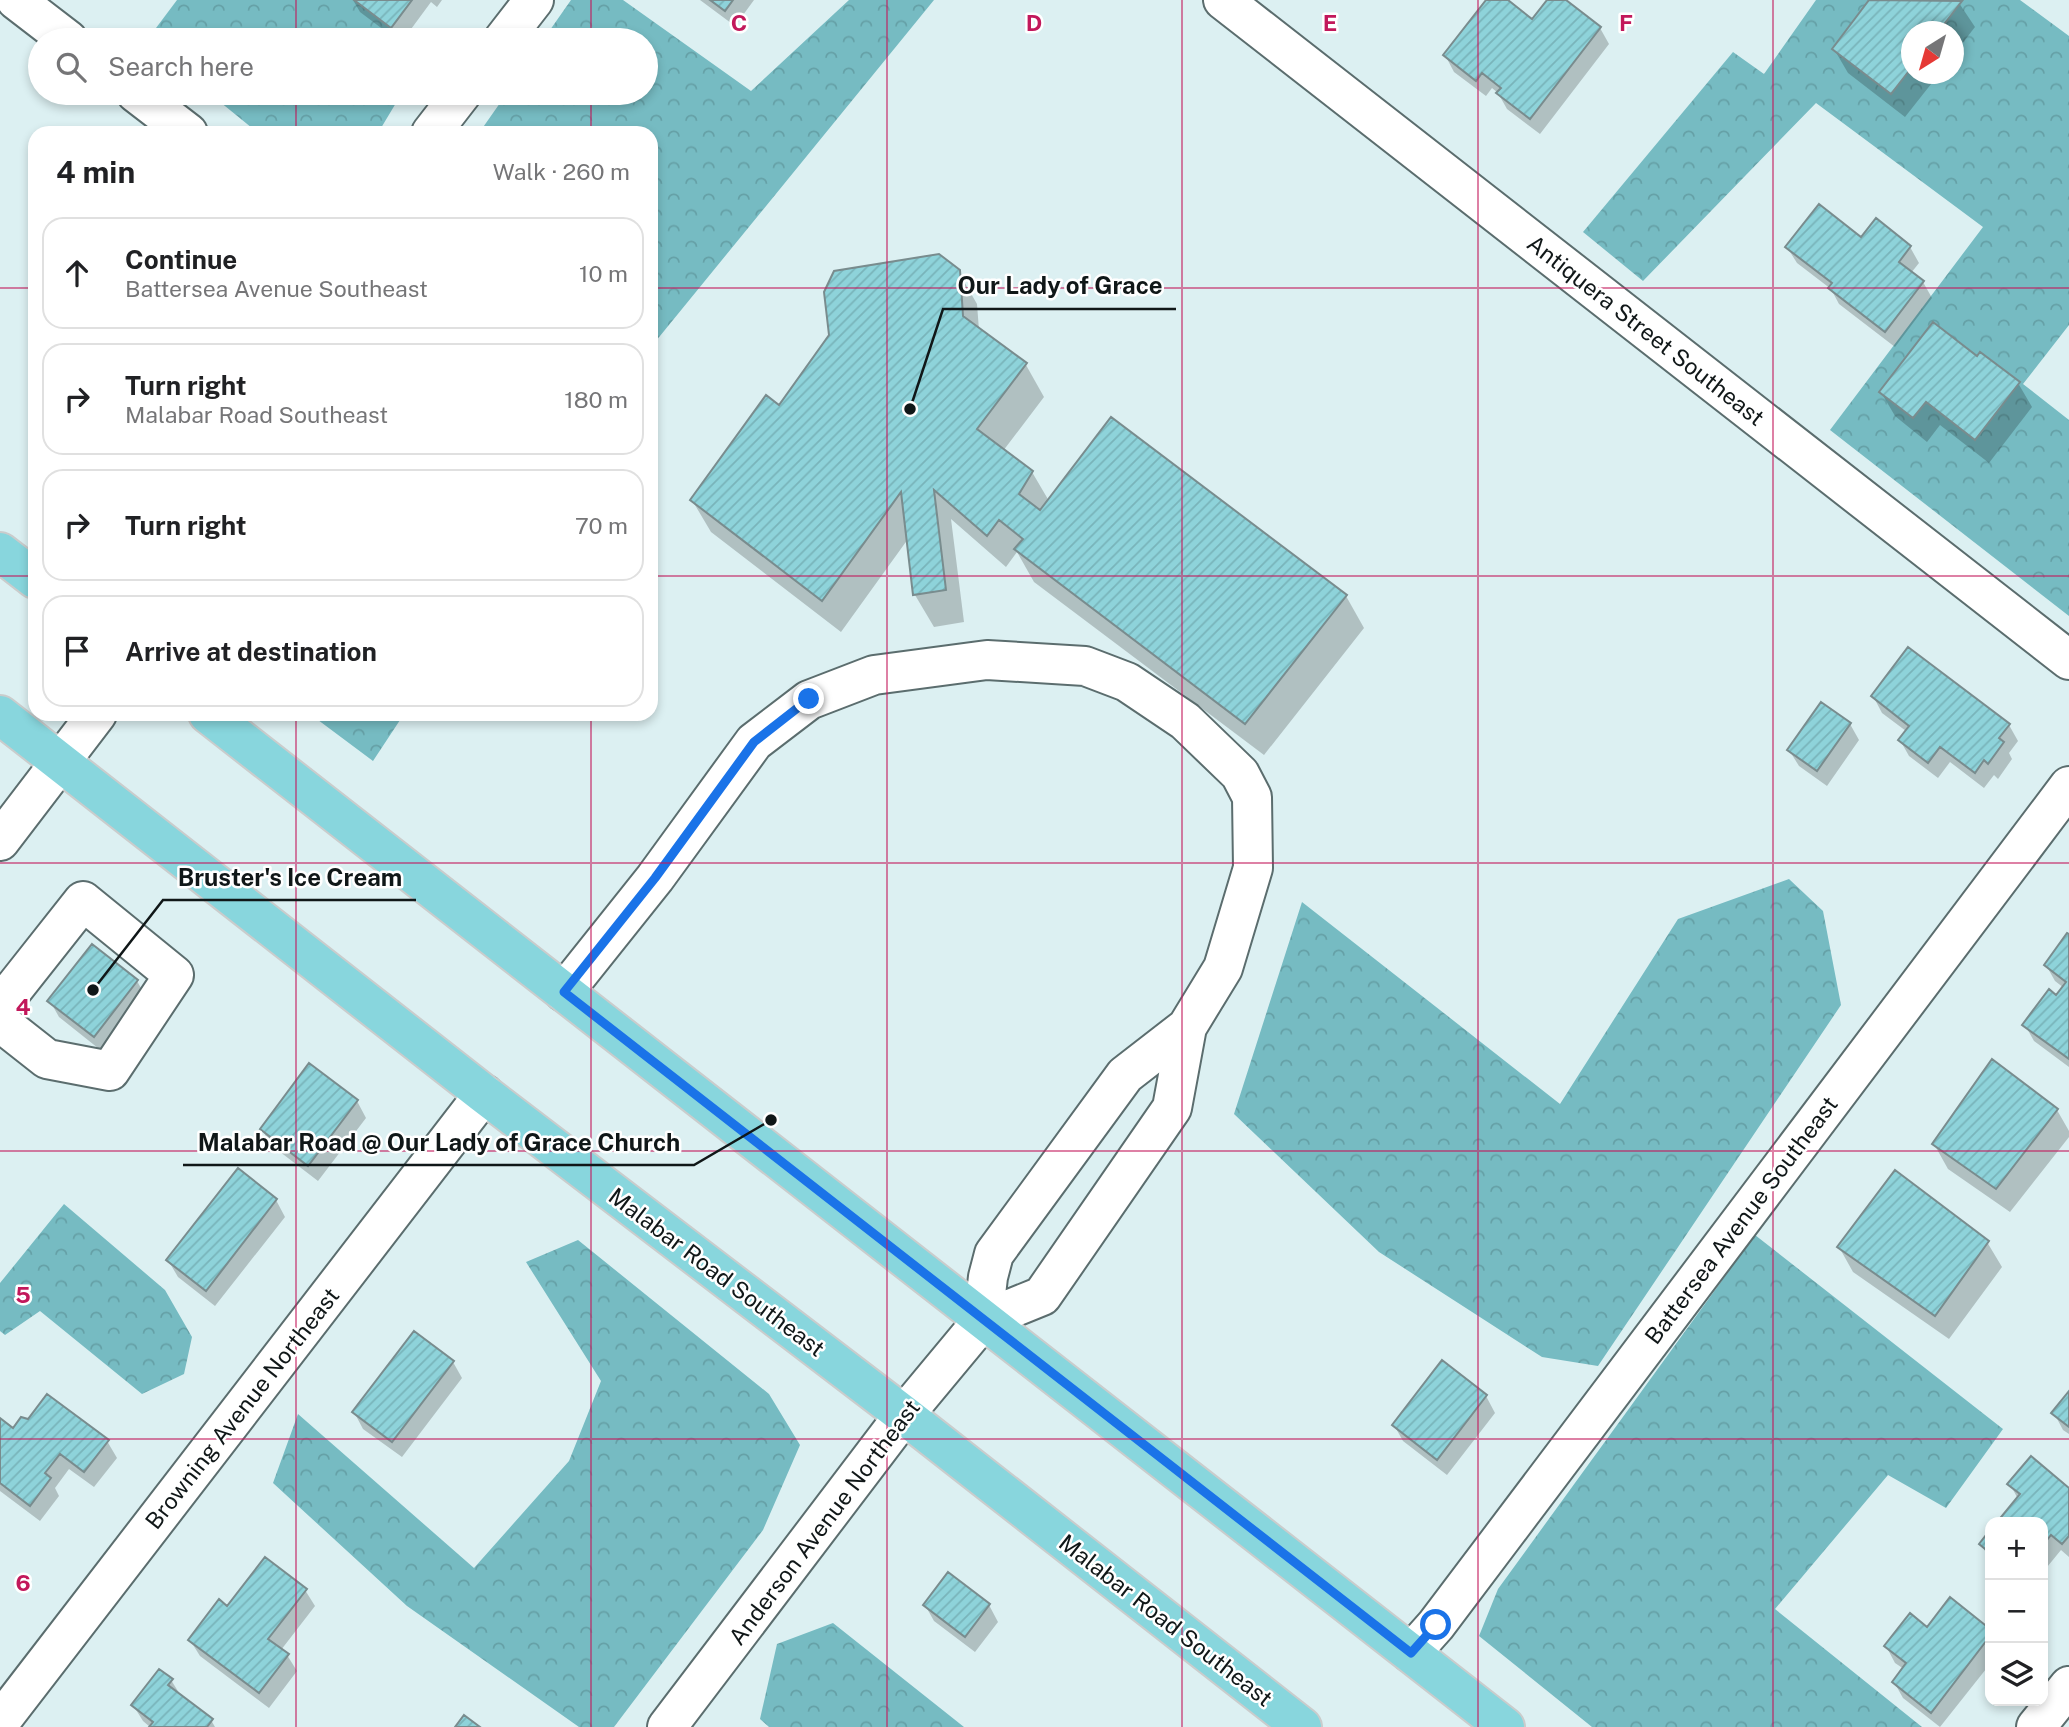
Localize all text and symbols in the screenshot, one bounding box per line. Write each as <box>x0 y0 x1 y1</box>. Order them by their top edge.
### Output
text: C <box>731 9 747 36</box>
text: D <box>1026 9 1042 36</box>
text: E <box>1323 9 1337 36</box>
text: F <box>1619 9 1633 36</box>
north arrow <box>1901 21 1964 84</box>
search box <box>28 28 658 105</box>
icon: search <box>52 48 90 86</box>
text: Search here <box>108 51 254 82</box>
text: 4 min <box>56 154 135 190</box>
text: Walk · 260 m <box>493 158 630 185</box>
street label: Antiquera Street Southeast <box>1522 229 1770 431</box>
text: Continue <box>125 244 237 275</box>
icon: ahead <box>58 254 96 292</box>
text: 10 m <box>579 260 628 287</box>
callout: Our Lady of Grace <box>943 264 1176 309</box>
text: Our Lady of Grace <box>957 271 1163 299</box>
text: Battersea Avenue Southeast <box>125 275 428 302</box>
text: Turn right <box>125 370 247 401</box>
icon: right <box>58 380 96 418</box>
text: 180 m <box>564 386 628 413</box>
text: Malabar Road Southeast <box>125 401 388 428</box>
icon: right <box>58 506 96 544</box>
text: Turn right <box>125 510 247 541</box>
text: 70 m <box>575 512 628 539</box>
icon: arrive <box>58 632 96 670</box>
text: Arrive at destination <box>125 636 377 667</box>
route end <box>793 683 824 714</box>
callout: Bruster's Ice Cream <box>163 855 416 900</box>
text: Bruster's Ice Cream <box>178 863 402 891</box>
text: 4 <box>15 993 31 1020</box>
street label: Battersea Avenue Southeast <box>1639 1091 1843 1349</box>
callout: Malabar Road @ Our Lady of Grace Church <box>183 1120 694 1165</box>
text: Malabar Road @ Our Lady of Grace Church <box>198 1128 680 1156</box>
street label: Malabar Road Southeast <box>604 1182 830 1362</box>
text: 5 <box>15 1281 31 1308</box>
street label: Browning Avenue Northeast <box>139 1282 345 1534</box>
street label: Anderson Avenue Northeast <box>723 1394 925 1650</box>
map controls <box>1985 1517 2048 1706</box>
button: + <box>1985 1517 2048 1580</box>
street label: Malabar Road Southeast <box>1054 1528 1278 1712</box>
text: 6 <box>15 1569 31 1596</box>
button: − <box>1985 1580 2048 1643</box>
route start <box>1420 1609 1451 1640</box>
button: layers <box>1985 1643 2048 1706</box>

